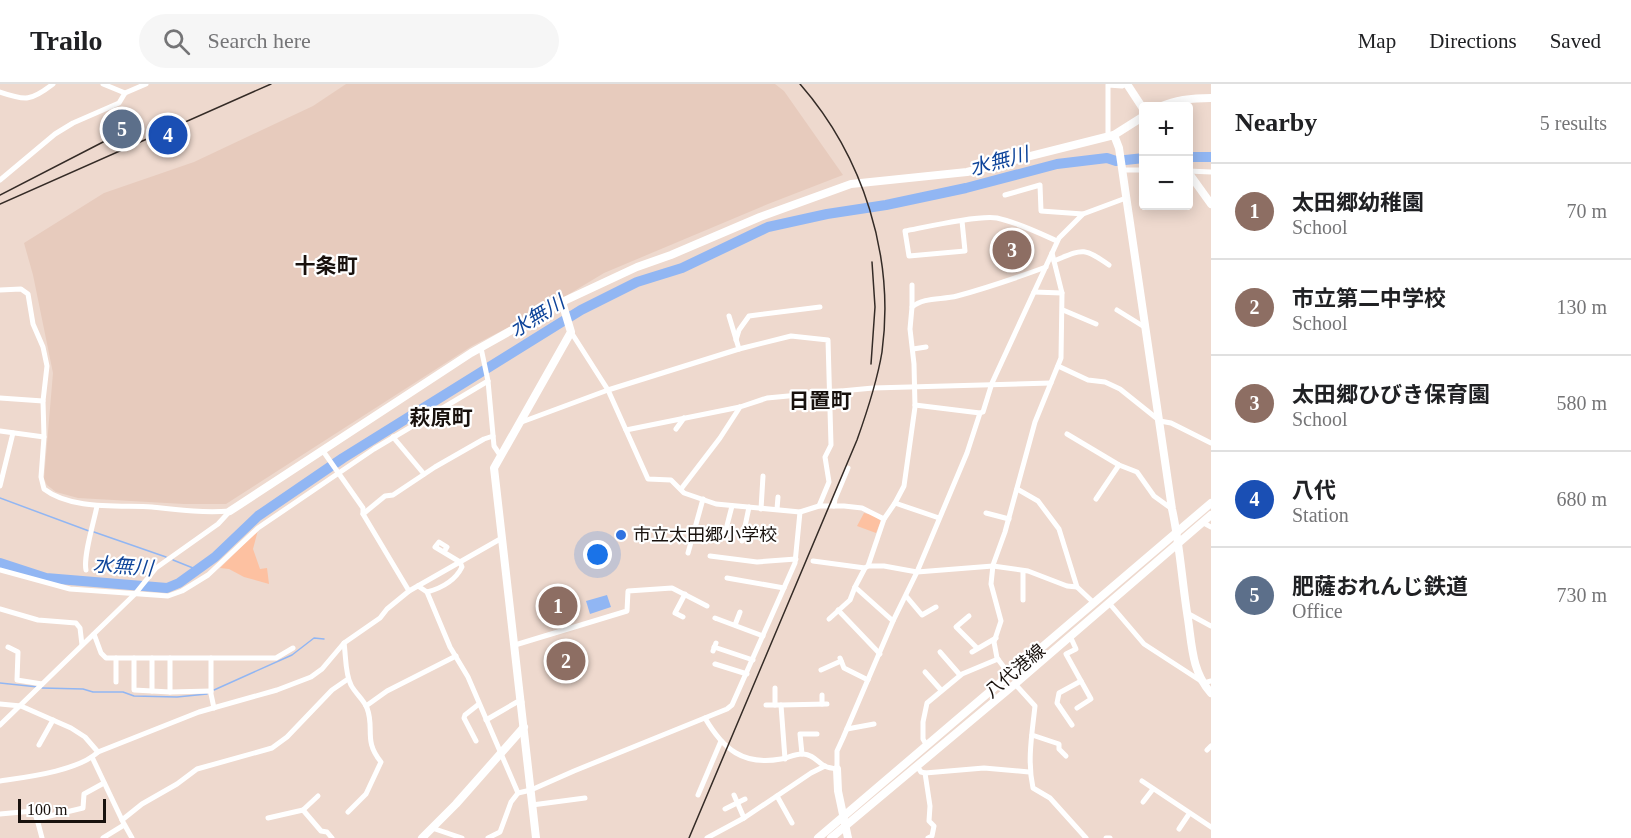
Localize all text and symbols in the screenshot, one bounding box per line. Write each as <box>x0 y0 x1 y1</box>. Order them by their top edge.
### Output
search box <box>139 14 559 68</box>
text: Trailo <box>30 25 103 56</box>
icon: search <box>160 25 193 58</box>
text: Search here <box>208 28 311 53</box>
text: Map <box>1358 29 1396 53</box>
text: Directions <box>1429 29 1517 53</box>
text: Saved <box>1550 29 1601 53</box>
map controls <box>1139 102 1193 210</box>
button: + <box>1139 102 1193 156</box>
pin: 5 <box>102 106 142 152</box>
text: Nearby <box>1235 108 1317 137</box>
pin: 4 <box>148 112 188 158</box>
text: 5 results <box>1540 112 1607 134</box>
water label: 水無川 <box>967 142 1033 179</box>
button: − <box>1139 156 1193 210</box>
text: 太田郷幼稚園 <box>1292 190 1424 215</box>
text: 1 <box>1250 200 1260 222</box>
text: 70 m <box>1566 200 1607 222</box>
text: School <box>1292 216 1348 238</box>
pin: 3 <box>992 228 1032 272</box>
district label: 十条町 <box>295 254 358 278</box>
text: 市立第二中学校 <box>1292 286 1446 311</box>
water label: 水無川 <box>506 290 570 341</box>
text: 2 <box>1250 296 1260 318</box>
text: 130 m <box>1556 296 1607 318</box>
text: School <box>1292 312 1348 334</box>
text: 太田郷ひびき保育園 <box>1292 382 1490 407</box>
district label: 日置町 <box>789 389 852 413</box>
text: 3 <box>1250 392 1260 414</box>
text: 580 m <box>1556 392 1607 414</box>
district label: 萩原町 <box>410 406 473 430</box>
text: School <box>1292 408 1348 430</box>
text: 八代 <box>1292 478 1336 503</box>
text: 4 <box>1250 488 1260 510</box>
text: 680 m <box>1556 488 1607 510</box>
text: Station <box>1292 504 1349 526</box>
place label: 市立太田郷小学校 <box>633 525 777 545</box>
marker: 市立太田郷小学校 <box>614 528 628 542</box>
your location <box>583 540 612 569</box>
water label: 水無川 <box>92 553 156 579</box>
text: 肥薩おれんじ鉄道 <box>1292 574 1468 599</box>
pin: 1 <box>538 584 578 628</box>
text: 5 <box>1250 584 1260 606</box>
text: 730 m <box>1556 584 1607 606</box>
text: Office <box>1292 600 1343 622</box>
pin: 2 <box>546 638 586 684</box>
street label: 八代港線 <box>981 640 1049 702</box>
scale bar <box>18 796 106 824</box>
text: 100 m <box>27 801 67 818</box>

